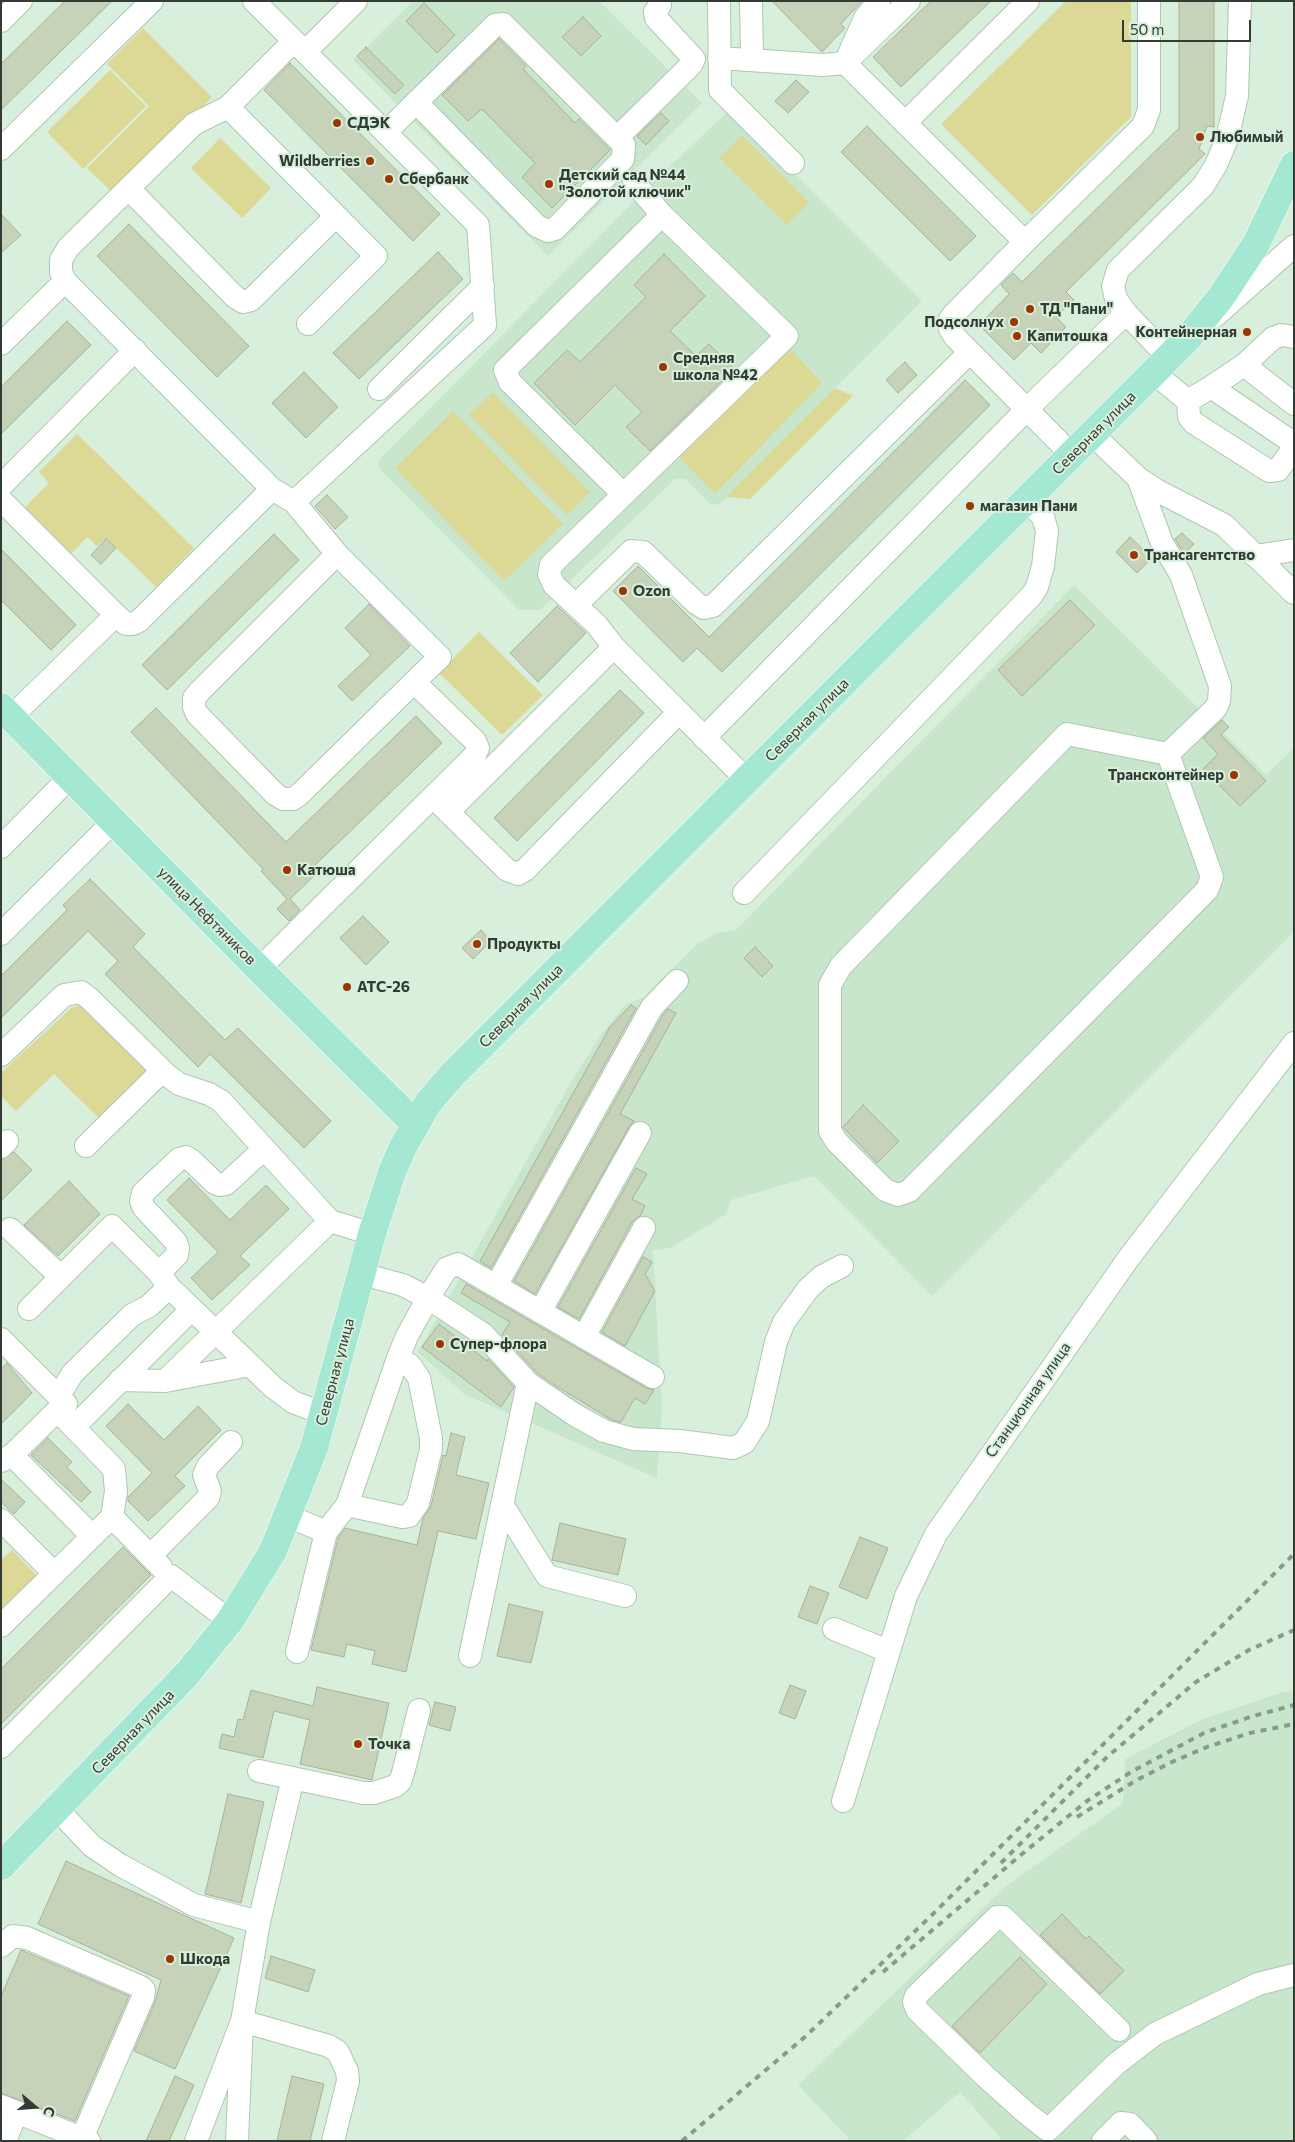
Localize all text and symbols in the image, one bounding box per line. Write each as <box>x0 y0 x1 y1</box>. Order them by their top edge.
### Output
scale bar <box>1125 10 1254 42</box>
text: 50 m <box>1130 20 1164 38</box>
place label: СДЭК <box>347 114 390 132</box>
marker: СДЭК <box>331 117 343 129</box>
place label: Любимый <box>1210 128 1283 146</box>
marker: Любимый <box>1194 131 1206 143</box>
place label: Wildberries <box>279 152 360 170</box>
marker: Wildberries <box>364 155 376 167</box>
place label: Детский сад №44 "Золотой ключик" <box>559 166 691 201</box>
place label: Сбербанк <box>399 170 469 188</box>
marker: Сбербанк <box>383 173 395 185</box>
marker: Детский сад №44 "Золотой ключик" <box>543 178 555 190</box>
place label: ТД "Пани" <box>1040 300 1113 318</box>
marker: ТД "Пани" <box>1024 303 1036 315</box>
place label: Подсолнух <box>924 313 1004 331</box>
marker: Подсолнух <box>1008 316 1020 328</box>
place label: Контейнерная <box>1136 323 1237 341</box>
marker: Контейнерная <box>1241 326 1253 338</box>
place label: Капитошка <box>1027 327 1108 345</box>
marker: Капитошка <box>1011 330 1023 342</box>
place label: Средняя школа №42 <box>673 349 758 384</box>
marker: Средняя школа №42 <box>657 361 669 373</box>
street label: Северная улица <box>1048 387 1140 479</box>
place label: магазин Пани <box>980 497 1077 515</box>
marker: магазин Пани <box>964 500 976 512</box>
place label: Трансагентство <box>1144 546 1255 564</box>
marker: Трансагентство <box>1128 549 1140 561</box>
place label: Ozon <box>633 582 671 600</box>
marker: Ozon <box>617 585 629 597</box>
street label: Северная улица <box>761 674 853 766</box>
place label: Трансконтейнер <box>1108 766 1224 784</box>
marker: Трансконтейнер <box>1228 769 1240 781</box>
place label: Катюша <box>297 861 356 879</box>
street label: улица Нефтяников <box>154 863 260 969</box>
marker: Катюша <box>281 864 293 876</box>
place label: Продукты <box>487 935 561 953</box>
marker: Продукты <box>471 938 483 950</box>
street label: Северная улица <box>475 960 567 1052</box>
place label: АТС-26 <box>357 978 410 996</box>
marker: АТС-26 <box>341 981 353 993</box>
street label: Северная улица <box>312 1316 358 1428</box>
place label: Супер-флора <box>450 1335 547 1353</box>
marker: Супер-флора <box>434 1338 446 1350</box>
street label: Станционная улица <box>982 1339 1074 1461</box>
street label: Северная улица <box>88 1686 178 1778</box>
place label: Точка <box>368 1735 410 1753</box>
marker: Точка <box>352 1738 364 1750</box>
place label: Шкода <box>180 1950 230 1968</box>
marker: Шкода <box>164 1953 176 1965</box>
north arrow <box>10 2082 60 2132</box>
text: С <box>40 2105 59 2119</box>

